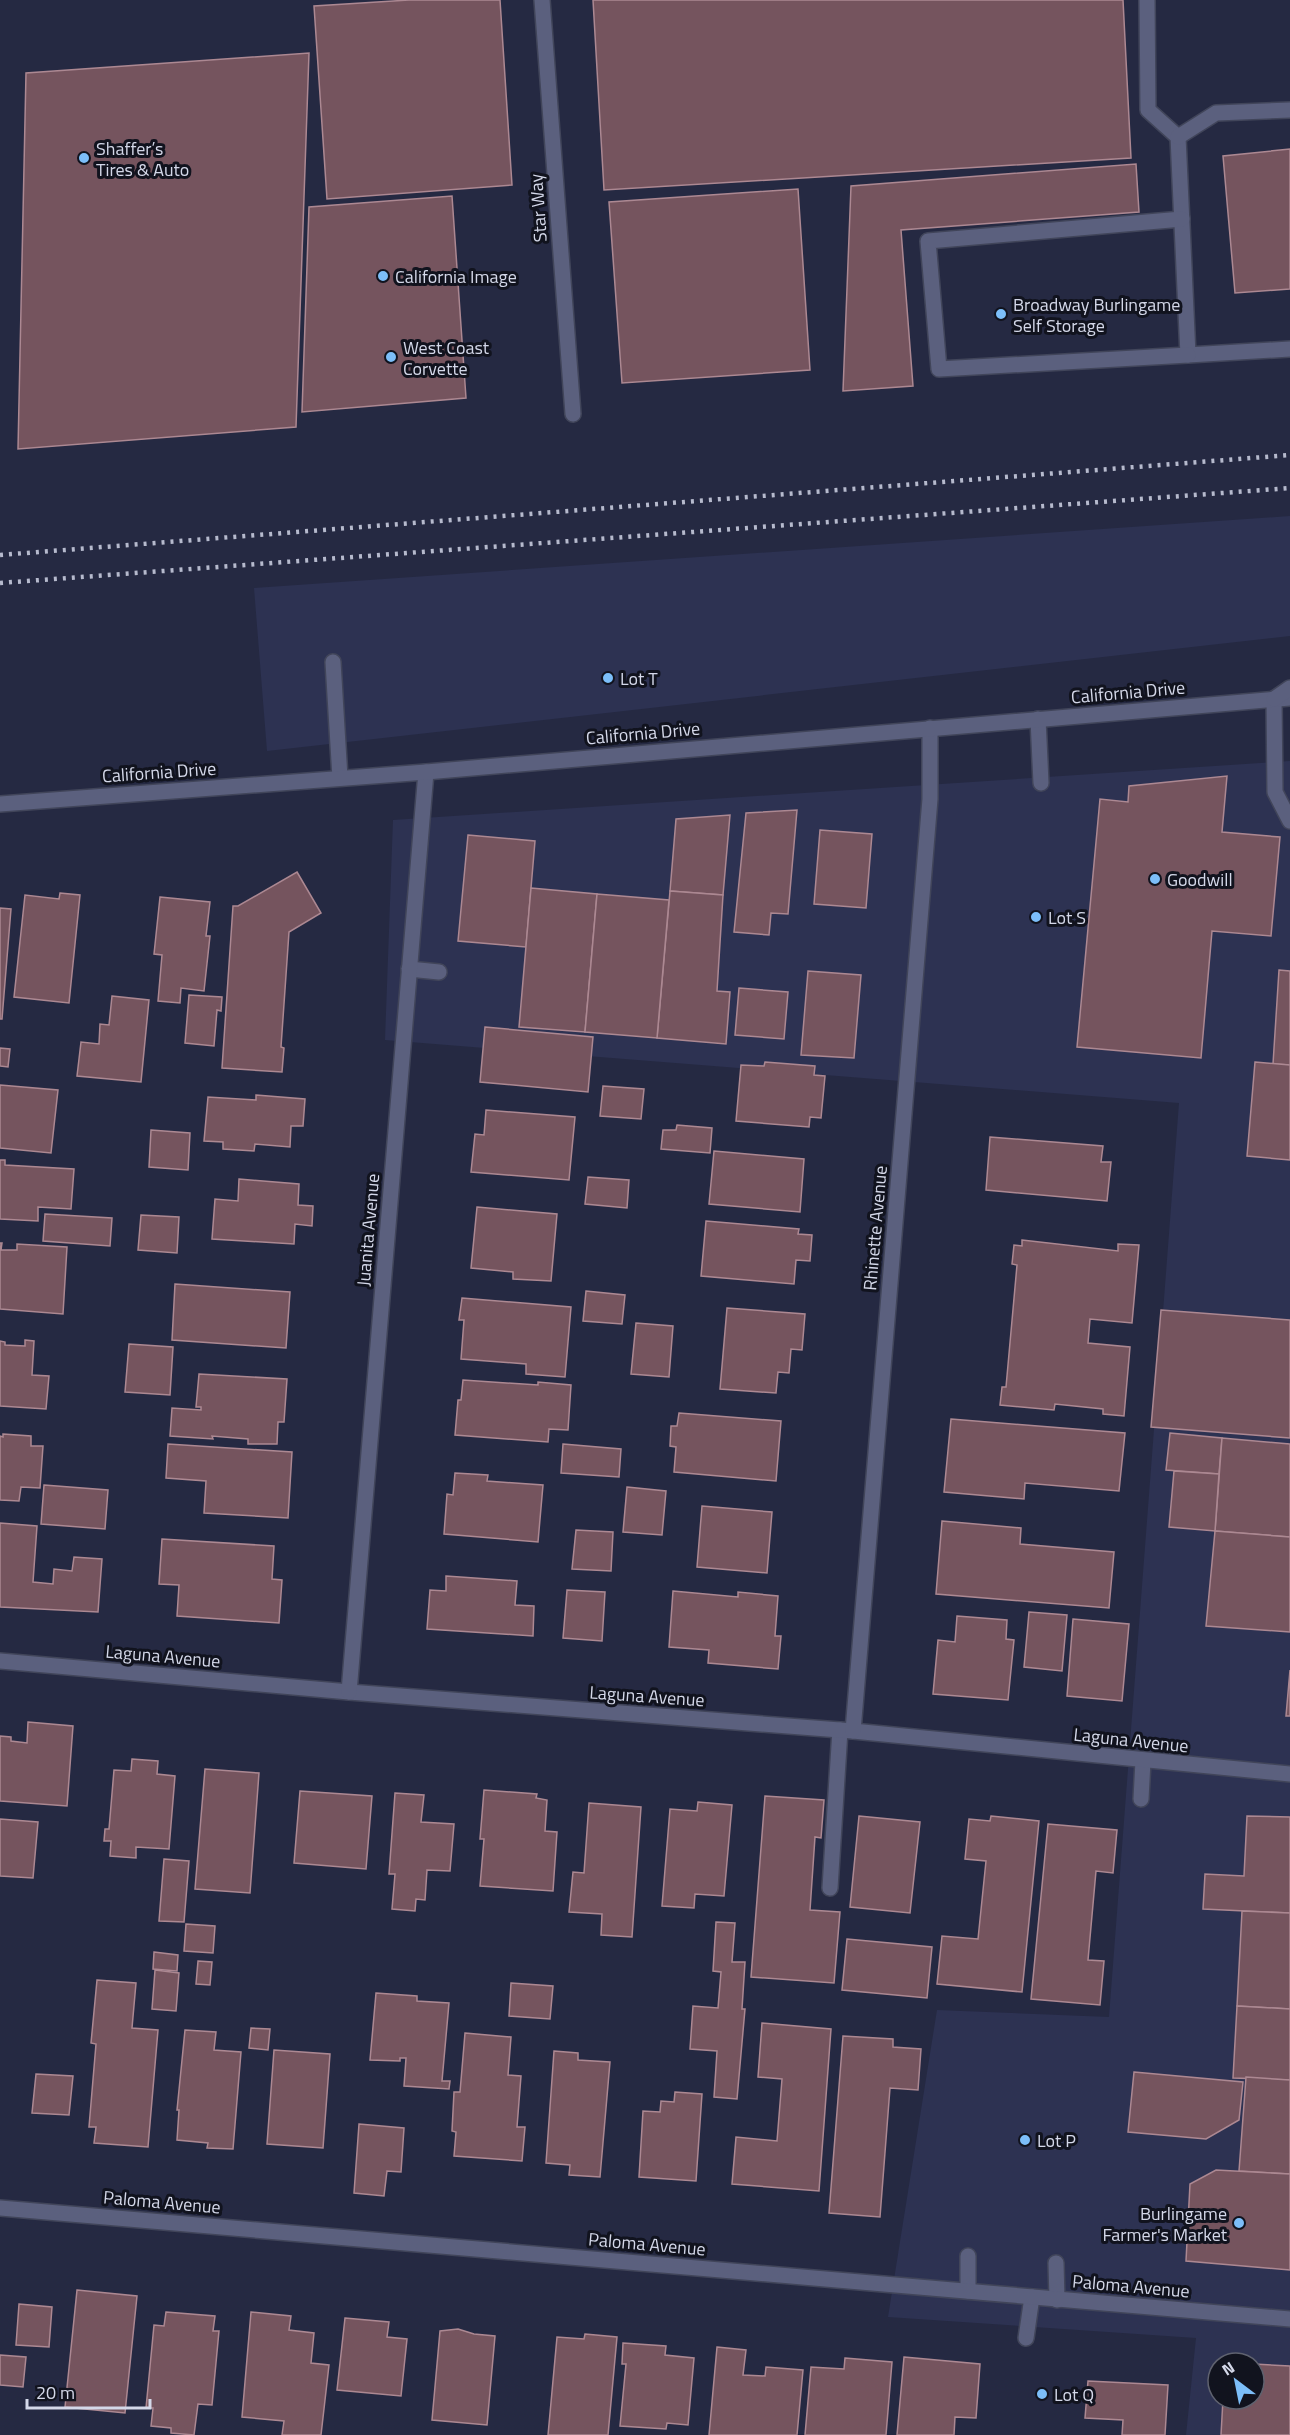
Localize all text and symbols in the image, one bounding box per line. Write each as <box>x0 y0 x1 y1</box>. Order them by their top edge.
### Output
place label: Shaffer’s Tires & Auto <box>96 135 189 183</box>
marker: Shaffer’s Tires & Auto <box>77 151 91 165</box>
street label: Star Way <box>522 173 554 243</box>
place label: California Image <box>395 263 517 290</box>
marker: California Image <box>376 269 390 283</box>
place label: Broadway Burlingame Self Storage <box>1013 291 1180 339</box>
marker: Broadway Burlingame Self Storage <box>994 307 1008 321</box>
place label: West Coast Corvette <box>403 334 490 382</box>
marker: West Coast Corvette <box>384 350 398 364</box>
place label: Lot T <box>620 665 658 692</box>
marker: Lot T <box>601 671 615 685</box>
street label: California Drive <box>1070 674 1186 710</box>
street label: California Drive <box>585 715 701 751</box>
street label: California Drive <box>101 755 217 789</box>
place label: Goodwill <box>1167 866 1233 893</box>
marker: Goodwill <box>1148 872 1162 886</box>
place label: Lot S <box>1048 904 1086 931</box>
marker: Lot S <box>1029 910 1043 924</box>
street label: Rhinette Avenue <box>856 1164 894 1292</box>
street label: Juanita Avenue <box>350 1173 386 1287</box>
street label: Laguna Avenue <box>104 1638 222 1674</box>
street label: Laguna Avenue <box>588 1679 706 1713</box>
street label: Laguna Avenue <box>1072 1721 1190 1759</box>
place label: Lot P <box>1037 2127 1076 2154</box>
marker: Lot P <box>1018 2133 1032 2147</box>
street label: Paloma Avenue <box>102 2183 222 2221</box>
place label: Burlingame Farmer's Market <box>1102 2200 1228 2248</box>
marker: Burlingame Farmer's Market <box>1232 2216 1246 2230</box>
street label: Paloma Avenue <box>587 2225 707 2263</box>
street label: Paloma Avenue <box>1071 2267 1191 2305</box>
north arrow <box>1206 2351 1266 2411</box>
text: N <box>1217 2355 1239 2381</box>
scale bar <box>27 2372 150 2410</box>
text: 20 m <box>36 2379 75 2406</box>
place label: Lot Q <box>1054 2381 1094 2408</box>
marker: Lot Q <box>1035 2387 1049 2401</box>

